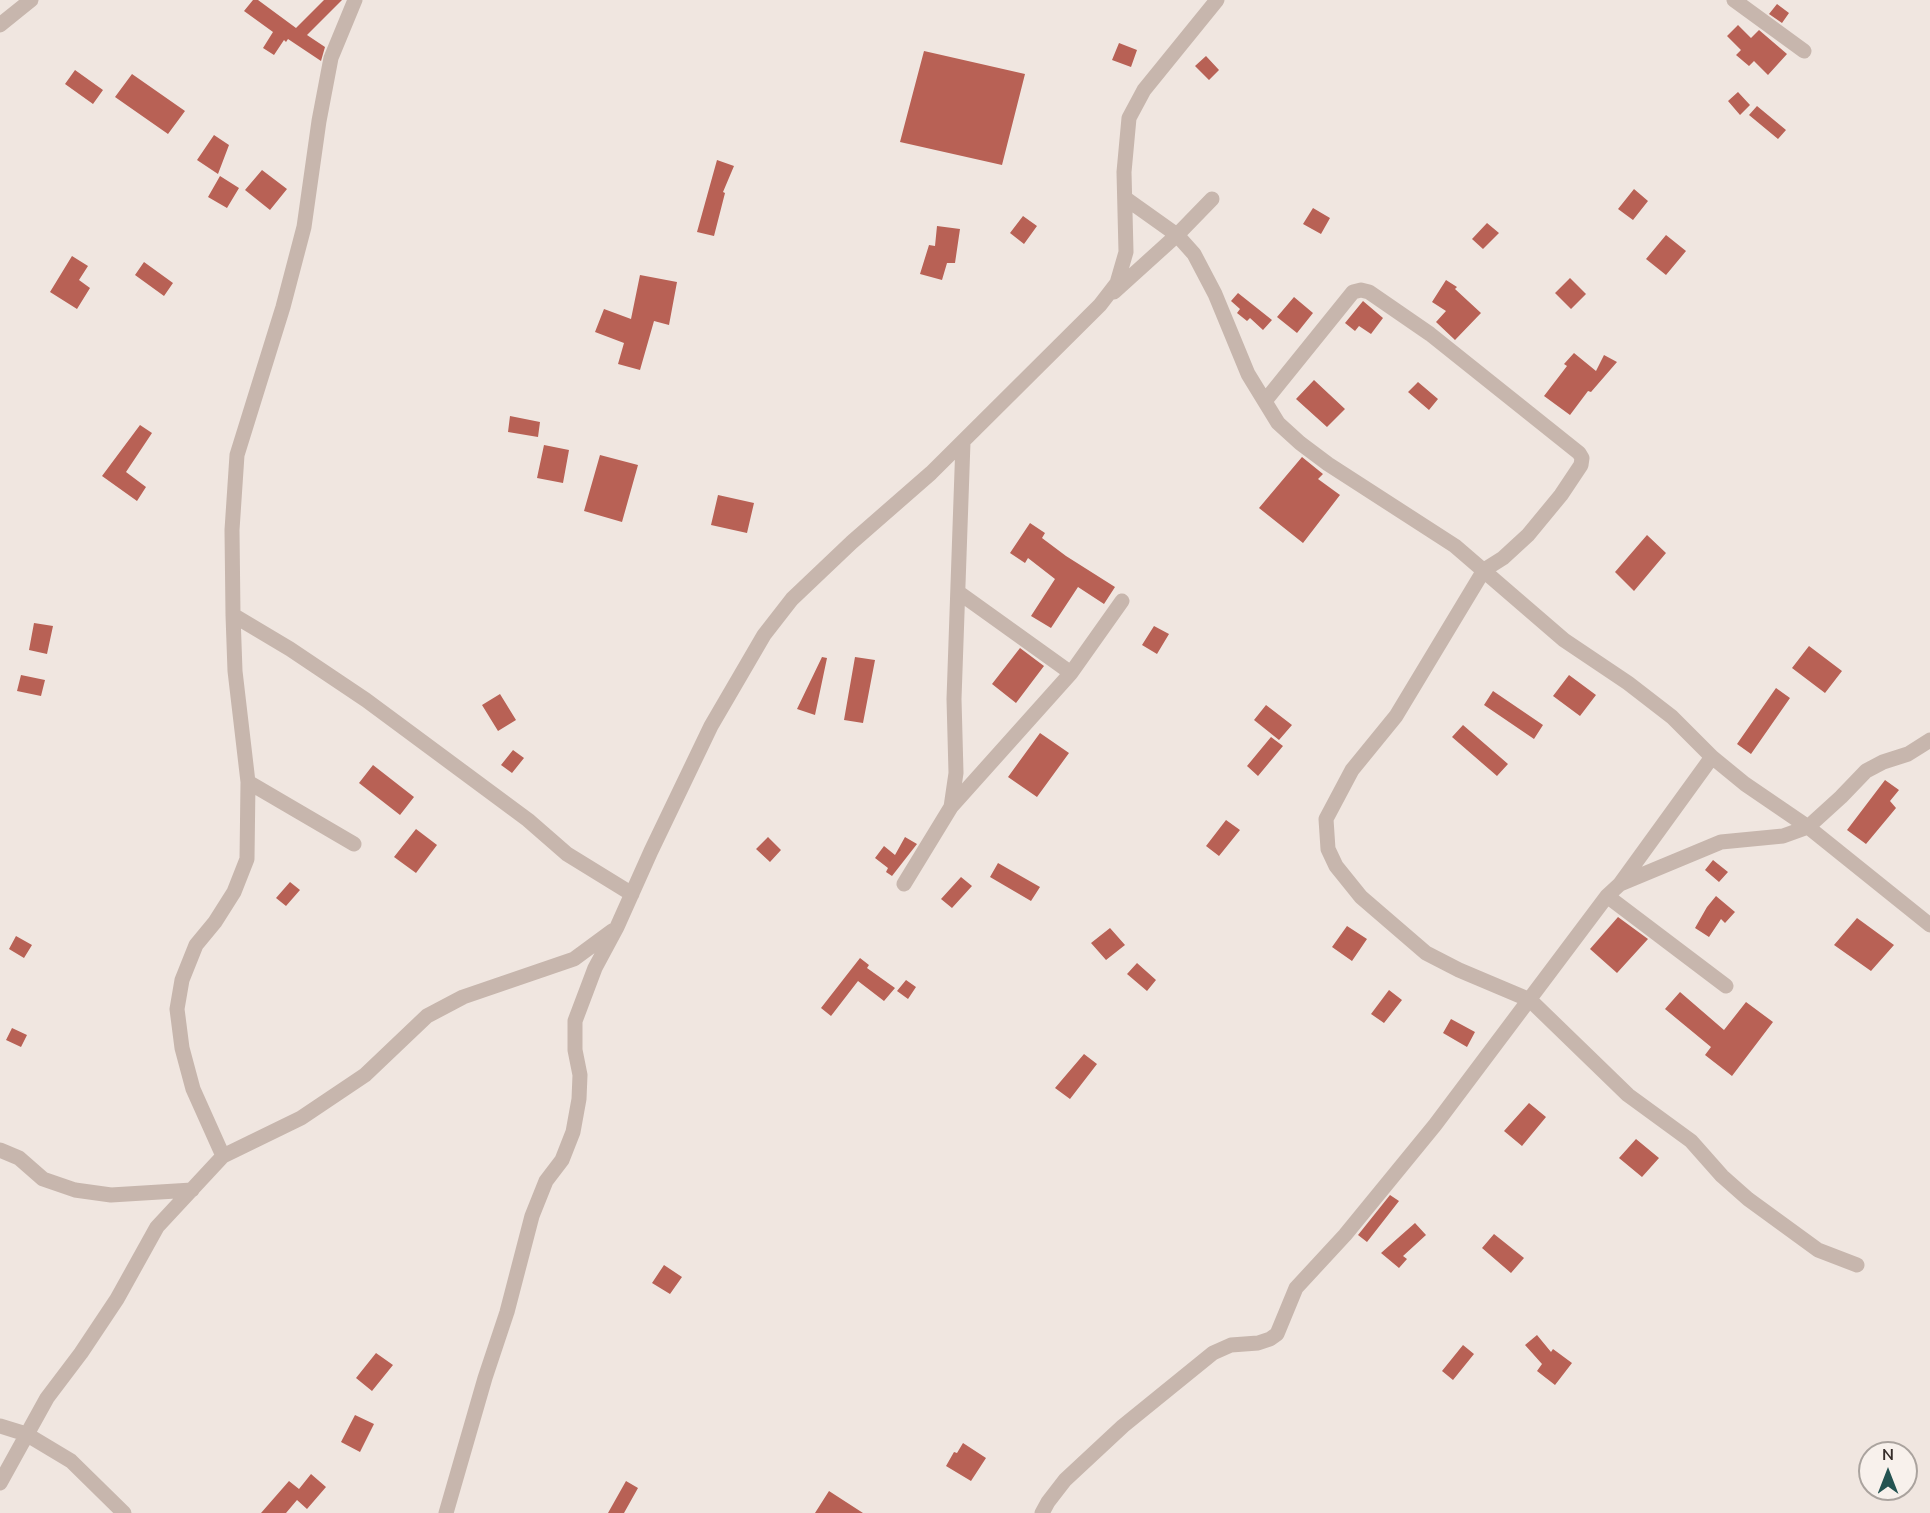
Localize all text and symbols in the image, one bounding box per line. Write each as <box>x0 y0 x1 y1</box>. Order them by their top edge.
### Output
north arrow <box>1858 1441 1918 1501</box>
text: N <box>1882 1444 1894 1466</box>

